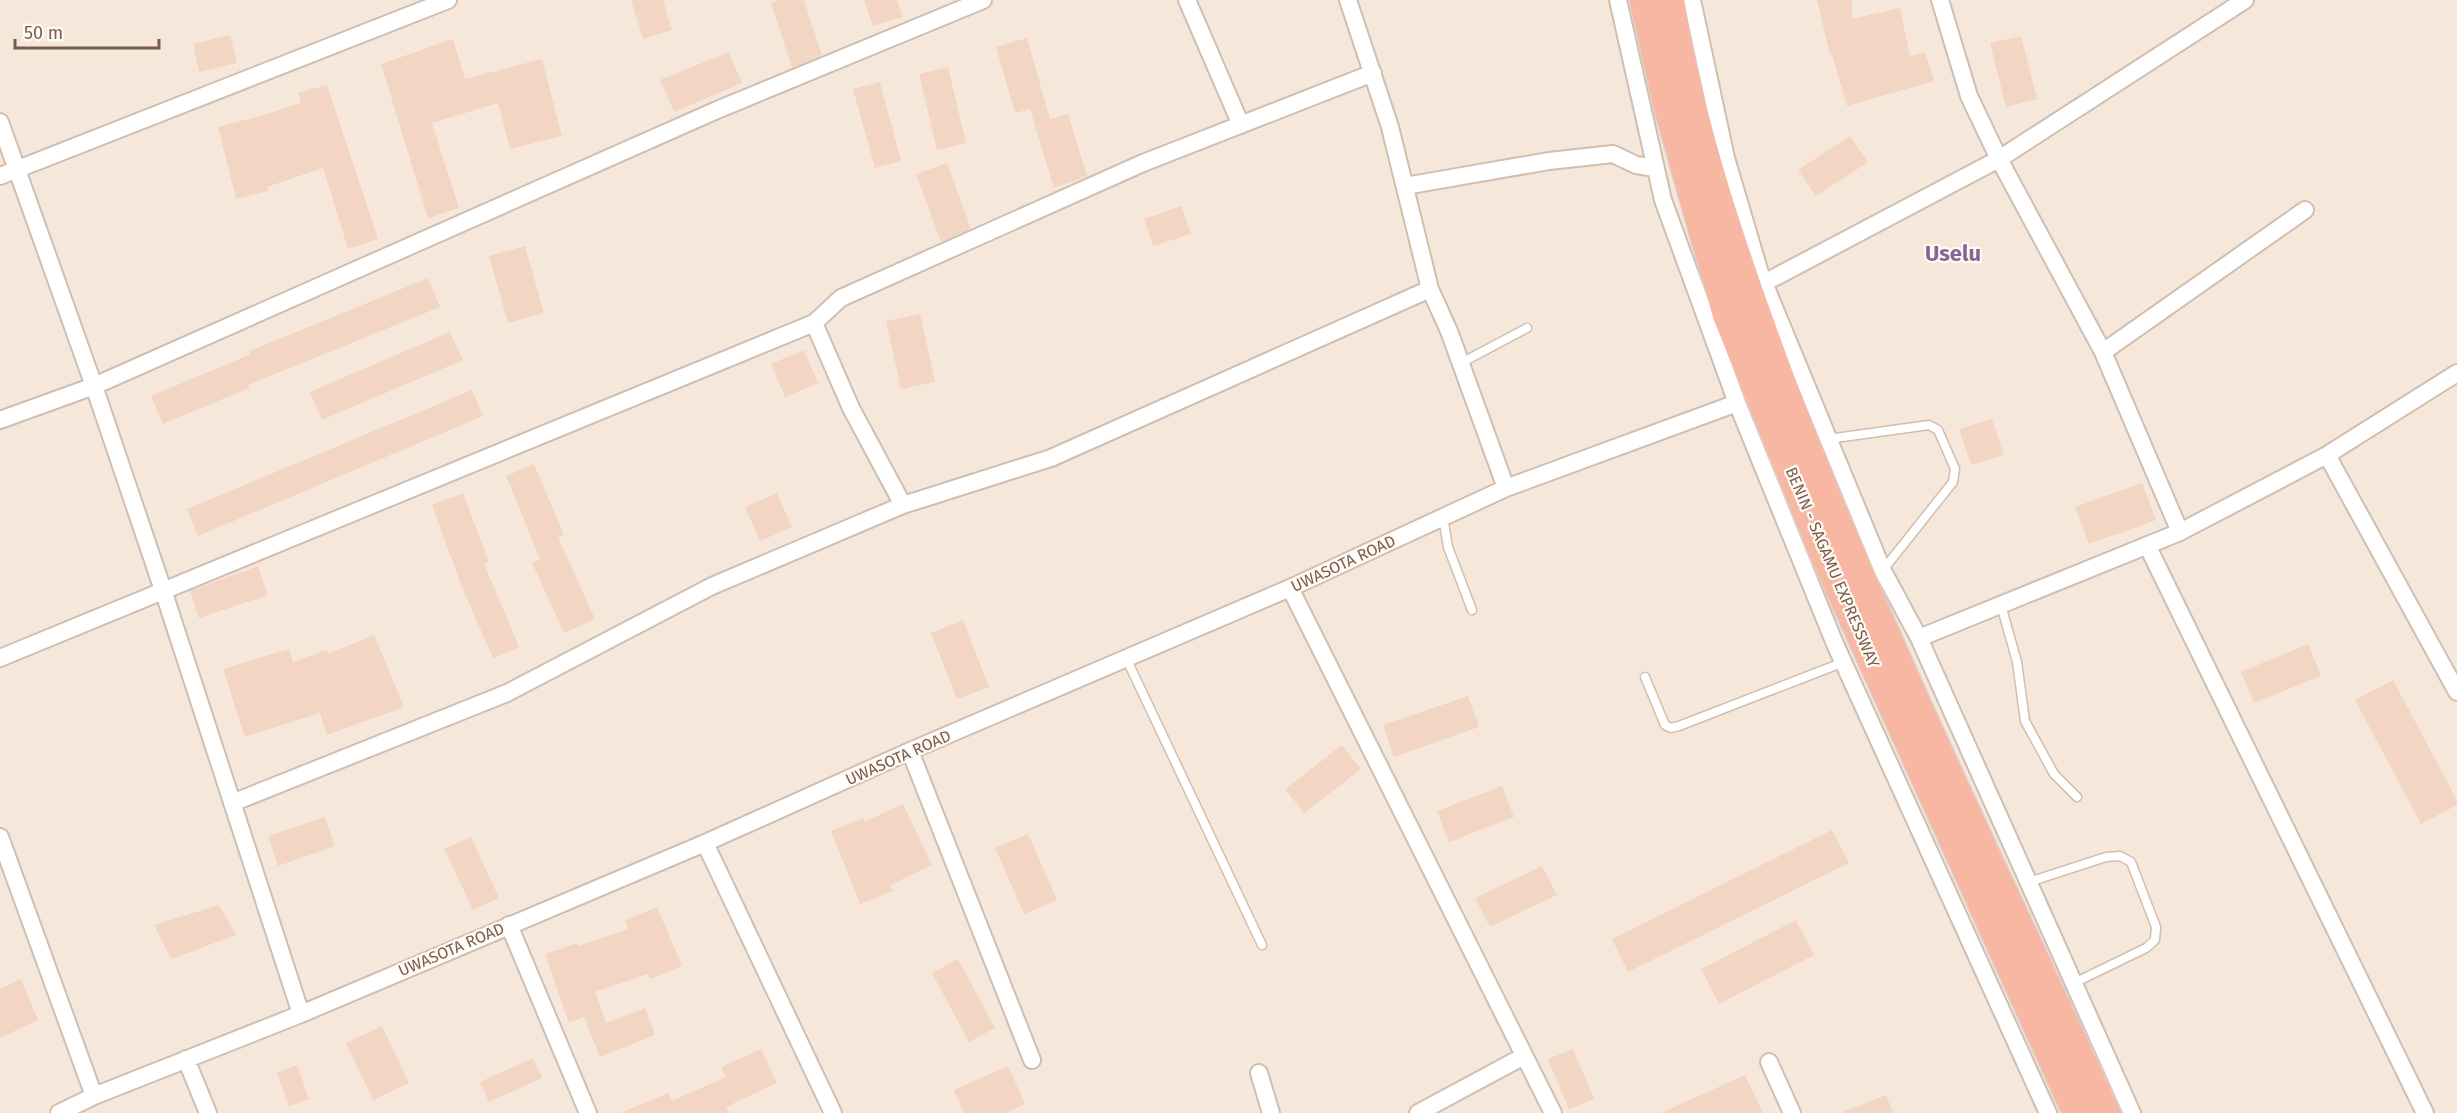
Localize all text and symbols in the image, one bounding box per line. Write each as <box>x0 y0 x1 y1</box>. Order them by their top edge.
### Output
scale bar <box>15 12 159 50</box>
text: 50 m <box>24 22 63 44</box>
district label: Uselu <box>1925 240 1981 267</box>
street label: BENIN - SAGAMU EXPRESSWAY <box>1782 464 1884 671</box>
street label: UWASOTA ROAD <box>1288 531 1398 596</box>
street label: UWASOTA ROAD <box>843 726 954 789</box>
street label: UWASOTA ROAD <box>395 919 507 980</box>

